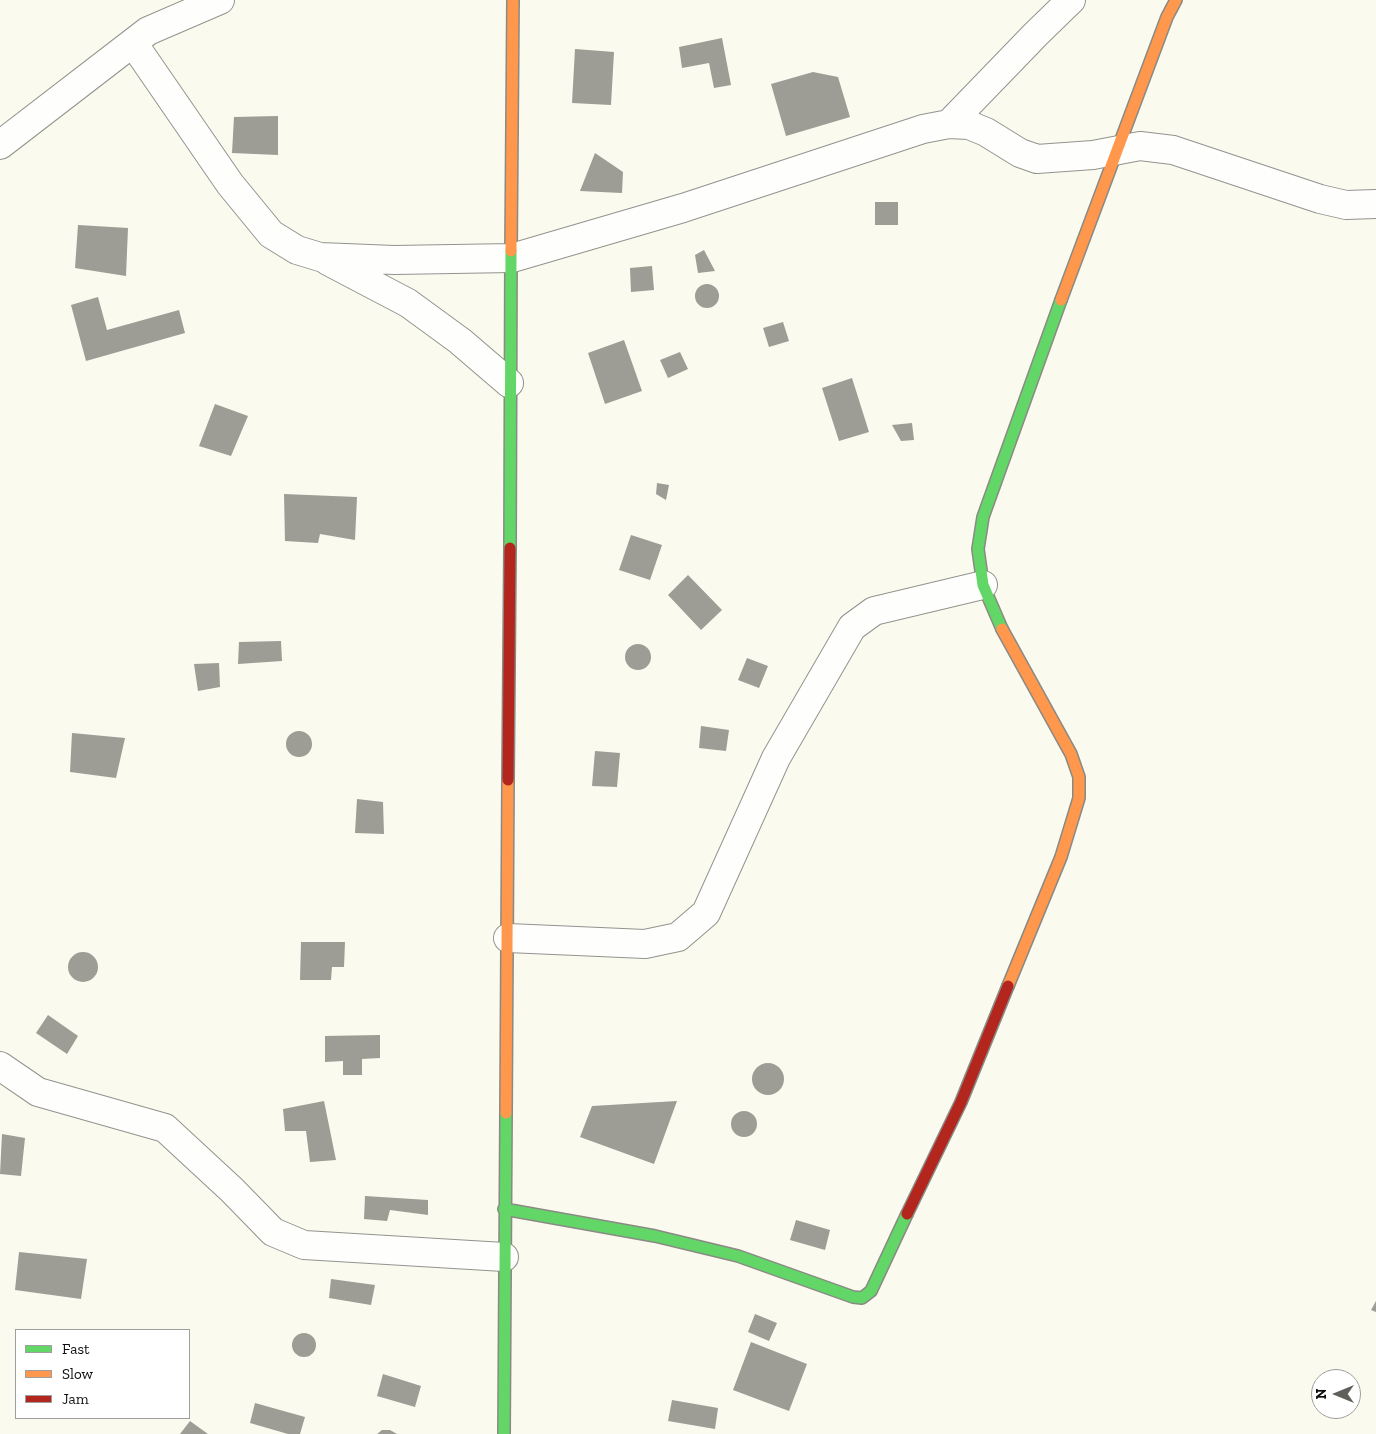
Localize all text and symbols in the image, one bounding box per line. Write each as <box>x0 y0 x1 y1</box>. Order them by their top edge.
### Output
legend <box>15 1329 190 1419</box>
text: Fast <box>62 1340 90 1358</box>
text: Slow <box>62 1365 93 1383</box>
north arrow <box>1311 1369 1361 1419</box>
text: N <box>1313 1389 1330 1399</box>
text: Jam <box>62 1390 89 1408</box>

